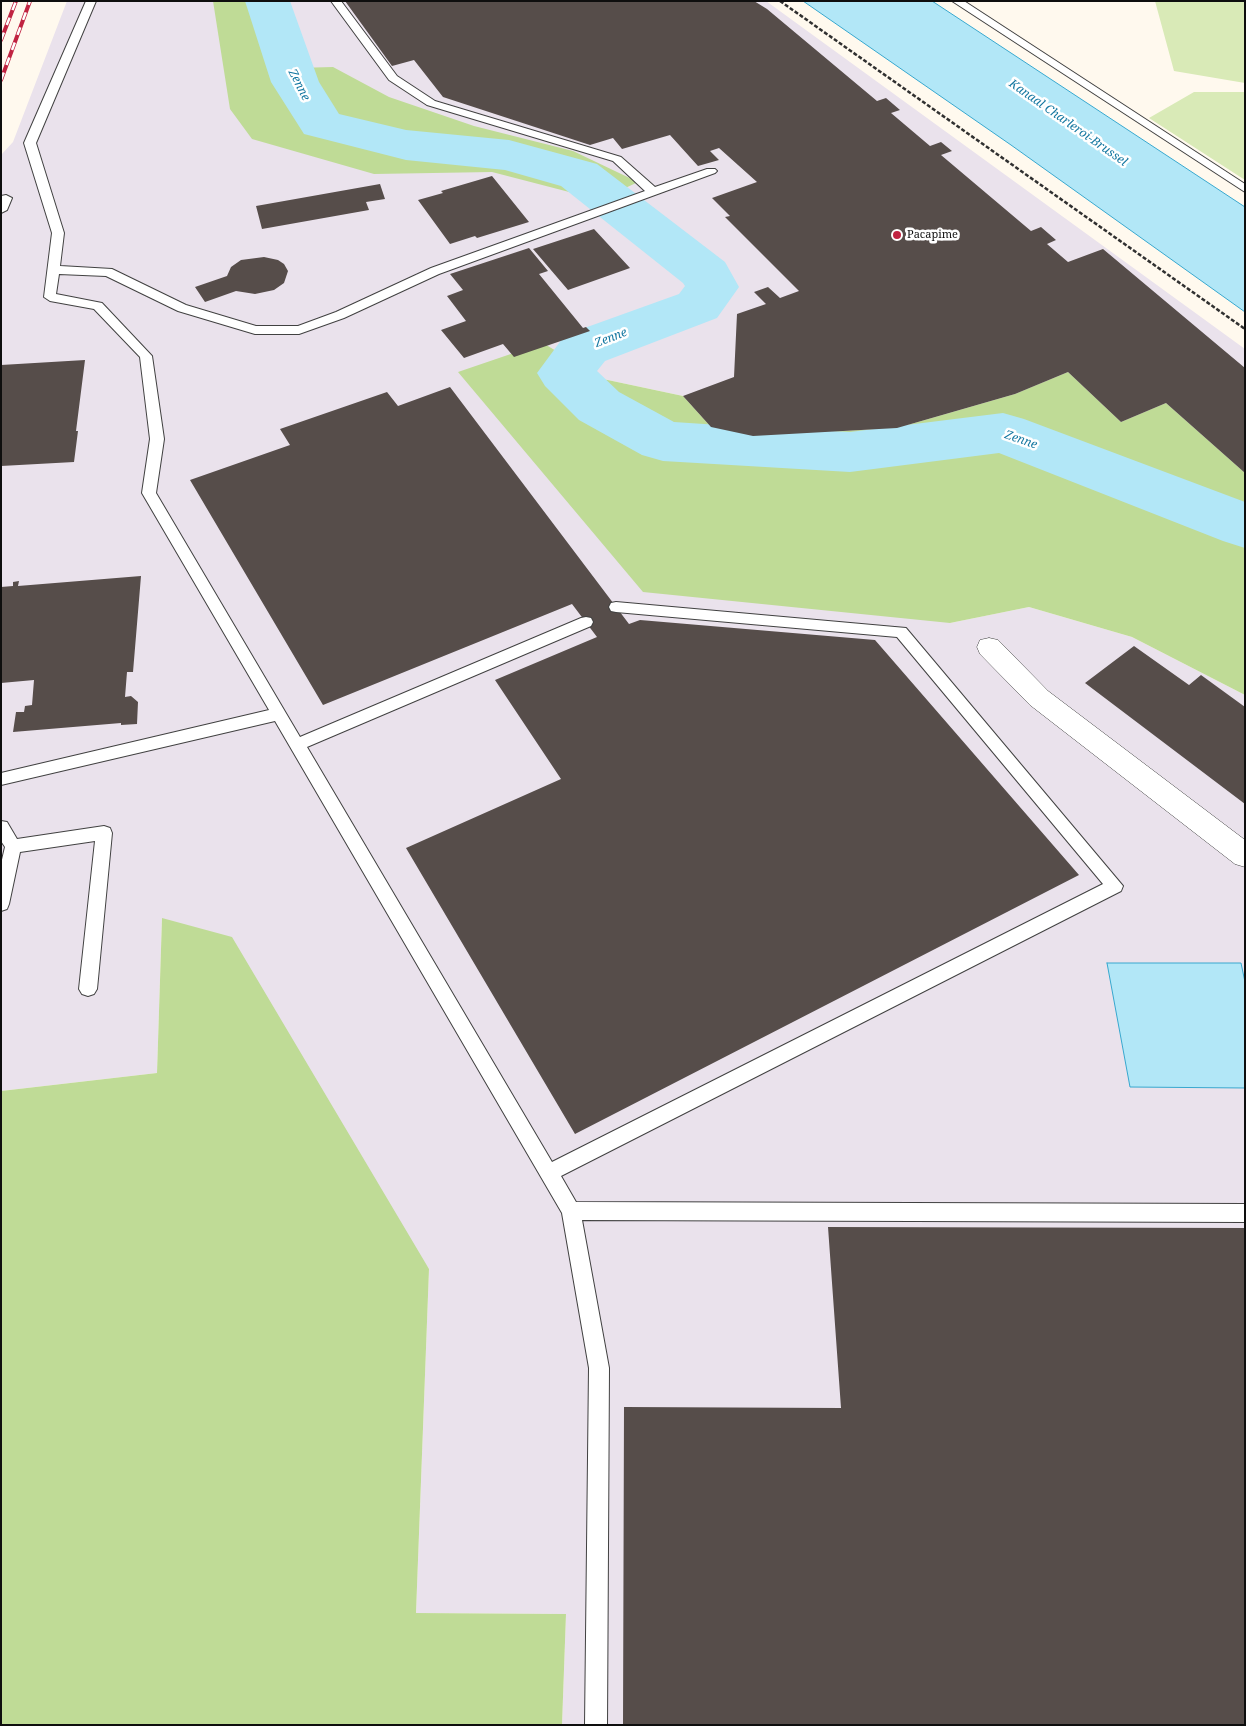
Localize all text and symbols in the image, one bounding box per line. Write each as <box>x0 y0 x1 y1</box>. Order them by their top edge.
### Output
water label: Zenne <box>285 67 313 103</box>
water label: Kanaal Charleroi-Brussel <box>1006 77 1130 169</box>
place label: Pacapime <box>907 228 958 242</box>
marker: Pacapime <box>891 229 903 241</box>
water label: Zenne <box>593 325 629 351</box>
water label: Zenne <box>1003 428 1039 452</box>

